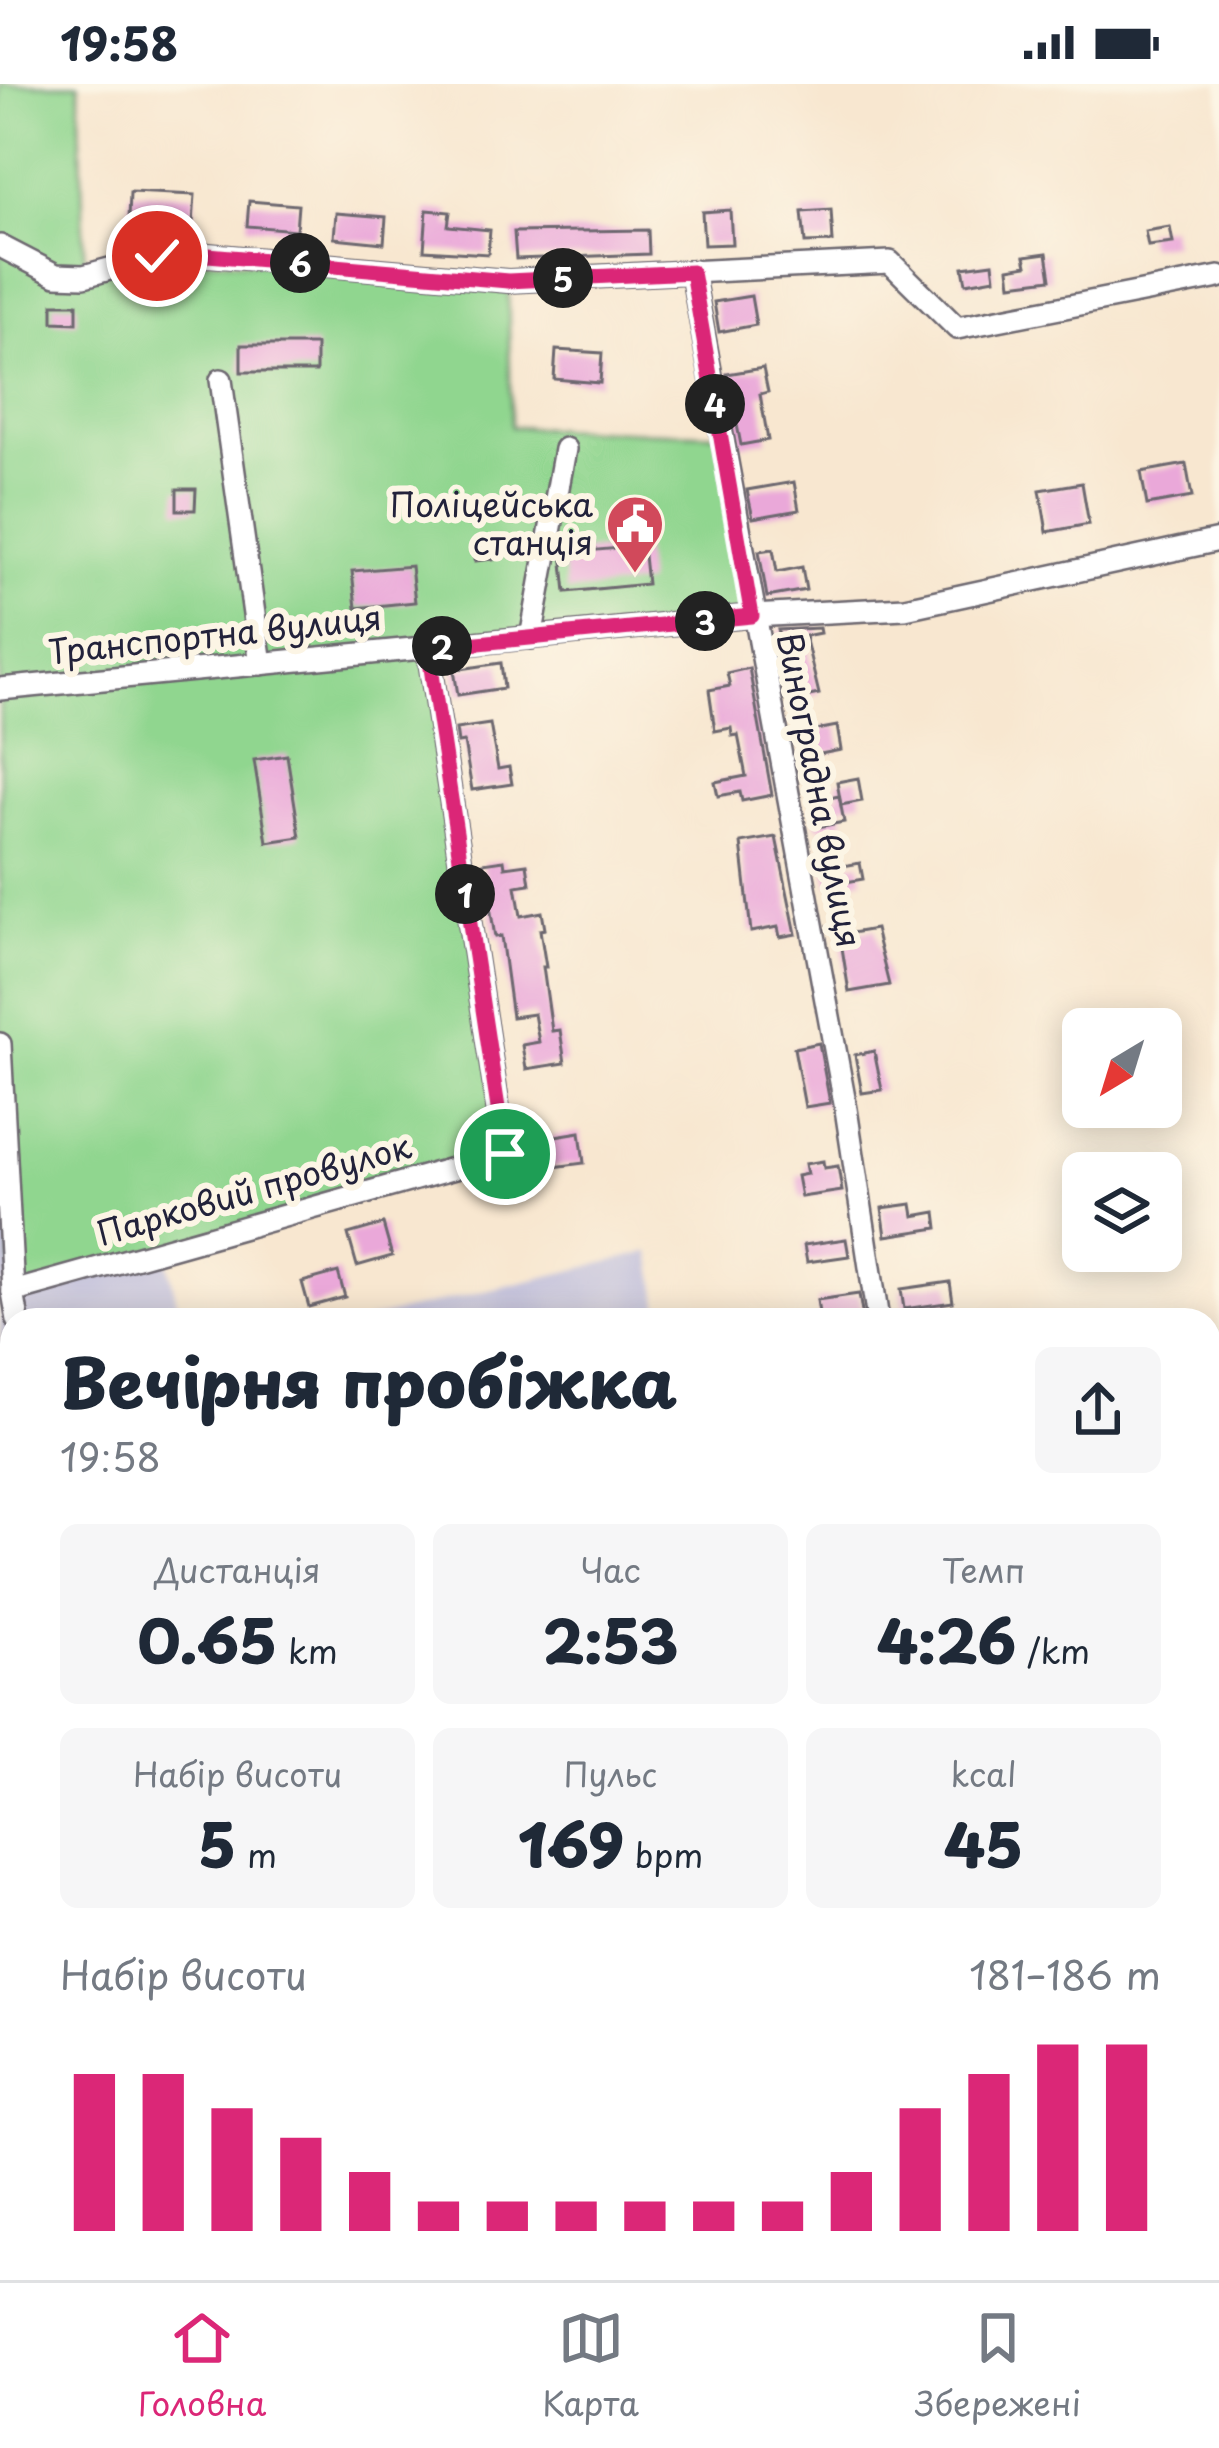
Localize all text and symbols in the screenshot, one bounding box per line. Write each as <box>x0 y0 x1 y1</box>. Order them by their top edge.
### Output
text: 19:58 <box>60 8 179 76</box>
pin <box>106 205 208 307</box>
icon: check <box>124 223 190 289</box>
pin: 6 <box>270 233 330 293</box>
text: 6 <box>288 238 312 288</box>
pin: 5 <box>533 248 593 308</box>
text: 5 <box>552 253 574 303</box>
pin: 4 <box>685 374 745 434</box>
text: 4 <box>704 379 726 429</box>
place label: Поліцейська станція <box>390 478 593 566</box>
public building icon: Поліцейська станція <box>604 493 666 575</box>
street label: Транспортна вулиця <box>46 591 384 675</box>
pin: 3 <box>675 591 735 651</box>
text: 3 <box>694 596 716 646</box>
pin: 2 <box>412 616 472 676</box>
text: 2 <box>430 621 454 671</box>
street label: Виноградна вулиця <box>766 628 876 951</box>
pin: 1 <box>435 864 495 924</box>
text: 1 <box>457 869 473 919</box>
north arrow <box>1062 1008 1182 1128</box>
map controls <box>1062 1008 1182 1272</box>
pin <box>454 1103 556 1205</box>
street label: Парковий провулок <box>91 1119 417 1257</box>
icon: arrive <box>472 1121 538 1187</box>
button: layers <box>1062 1152 1182 1272</box>
text: Вечірня пробіжка <box>60 1331 678 1430</box>
button: share <box>1035 1347 1161 1473</box>
text: 19:58 <box>60 1426 161 1485</box>
text: Дистанція <box>154 1544 321 1594</box>
text: Час <box>580 1544 641 1594</box>
text: Темп <box>942 1544 1025 1594</box>
text: 0.65 <box>137 1594 277 1684</box>
text: 2:53 <box>543 1594 678 1684</box>
text: 4:26 <box>877 1594 1016 1684</box>
text: km <box>277 1625 338 1675</box>
text: /km <box>1016 1625 1090 1675</box>
text: Набір висоти <box>133 1748 342 1798</box>
text: Пульс <box>564 1748 657 1798</box>
text: kcal <box>951 1748 1016 1798</box>
text: 5 <box>198 1798 236 1888</box>
text: 169 <box>518 1798 624 1888</box>
text: 45 <box>944 1798 1023 1888</box>
text: m <box>236 1829 277 1879</box>
text: bpm <box>624 1829 703 1879</box>
text: Набір висоти <box>60 1944 307 2003</box>
text: 181–186 m <box>969 1944 1161 2003</box>
tab: Головна <box>138 2305 266 2427</box>
tab: Карта <box>542 2305 639 2427</box>
tab: Збережені <box>915 2305 1081 2427</box>

